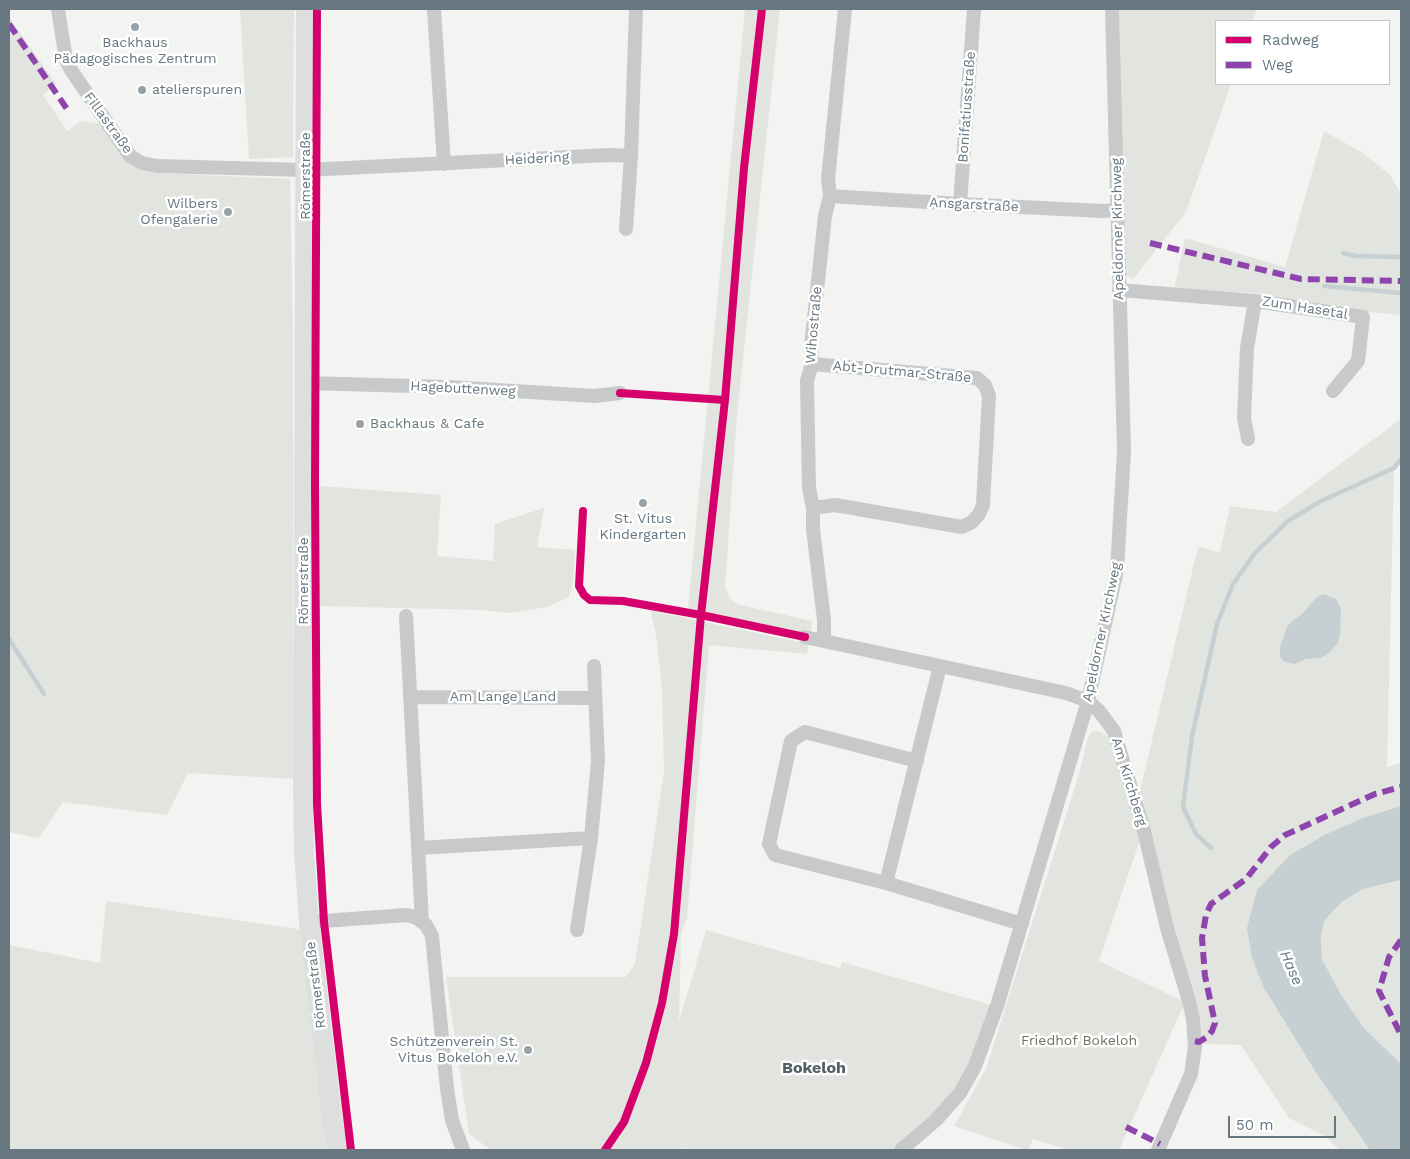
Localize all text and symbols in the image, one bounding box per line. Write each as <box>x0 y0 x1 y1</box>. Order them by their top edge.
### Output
legend <box>1215 20 1390 85</box>
marker: Backhaus Pädagogisches Zentrum <box>129 21 141 33</box>
text: Radweg <box>1262 31 1319 49</box>
place label: Backhaus Pädagogisches Zentrum <box>54 35 216 68</box>
street label: Bonifatiusstraße <box>955 51 979 163</box>
text: Weg <box>1262 56 1293 74</box>
place label: atelierspuren <box>152 82 242 98</box>
marker: atelierspuren <box>136 84 148 96</box>
street label: Fillastraße <box>80 89 136 157</box>
street label: Römerstraße <box>298 132 314 220</box>
street label: Heidering <box>504 149 570 169</box>
street label: Apeldorner Kirchweg <box>1108 158 1128 300</box>
street label: Ansgarstraße <box>929 194 1019 216</box>
place label: Wilbers Ofengalerie <box>140 196 218 228</box>
marker: Wilbers Ofengalerie <box>222 206 234 218</box>
street label: Wihostraße <box>802 286 826 364</box>
street label: Zum Hasetal <box>1261 293 1349 323</box>
street label: Abt-Drutmar-Straße <box>832 358 972 386</box>
street label: Hagebuttenweg <box>410 378 516 400</box>
place label: Backhaus & Cafe <box>370 416 485 432</box>
marker: Backhaus & Cafe <box>354 418 366 430</box>
marker: St. Vitus Kindergarten <box>637 497 649 509</box>
place label: St. Vitus Kindergarten <box>599 511 687 544</box>
street label: Römerstraße <box>296 537 312 625</box>
street label: Apeldorner Kirchweg <box>1079 561 1125 703</box>
street label: Am Lange Land <box>450 689 556 705</box>
street label: Am Kirchberg <box>1108 736 1150 828</box>
street label: Römerstraße <box>302 940 330 1030</box>
water label: Hase <box>1275 948 1307 988</box>
park label: Friedhof Bokeloh <box>1021 1033 1137 1049</box>
place label: Schützenverein St. Vitus Bokeloh e.V. <box>389 1034 518 1066</box>
marker: Schützenverein St. Vitus Bokeloh e.V. <box>522 1044 534 1056</box>
district label: Bokeloh <box>782 1058 846 1078</box>
scale bar <box>1230 1106 1338 1138</box>
text: 50 m <box>1236 1116 1273 1134</box>

